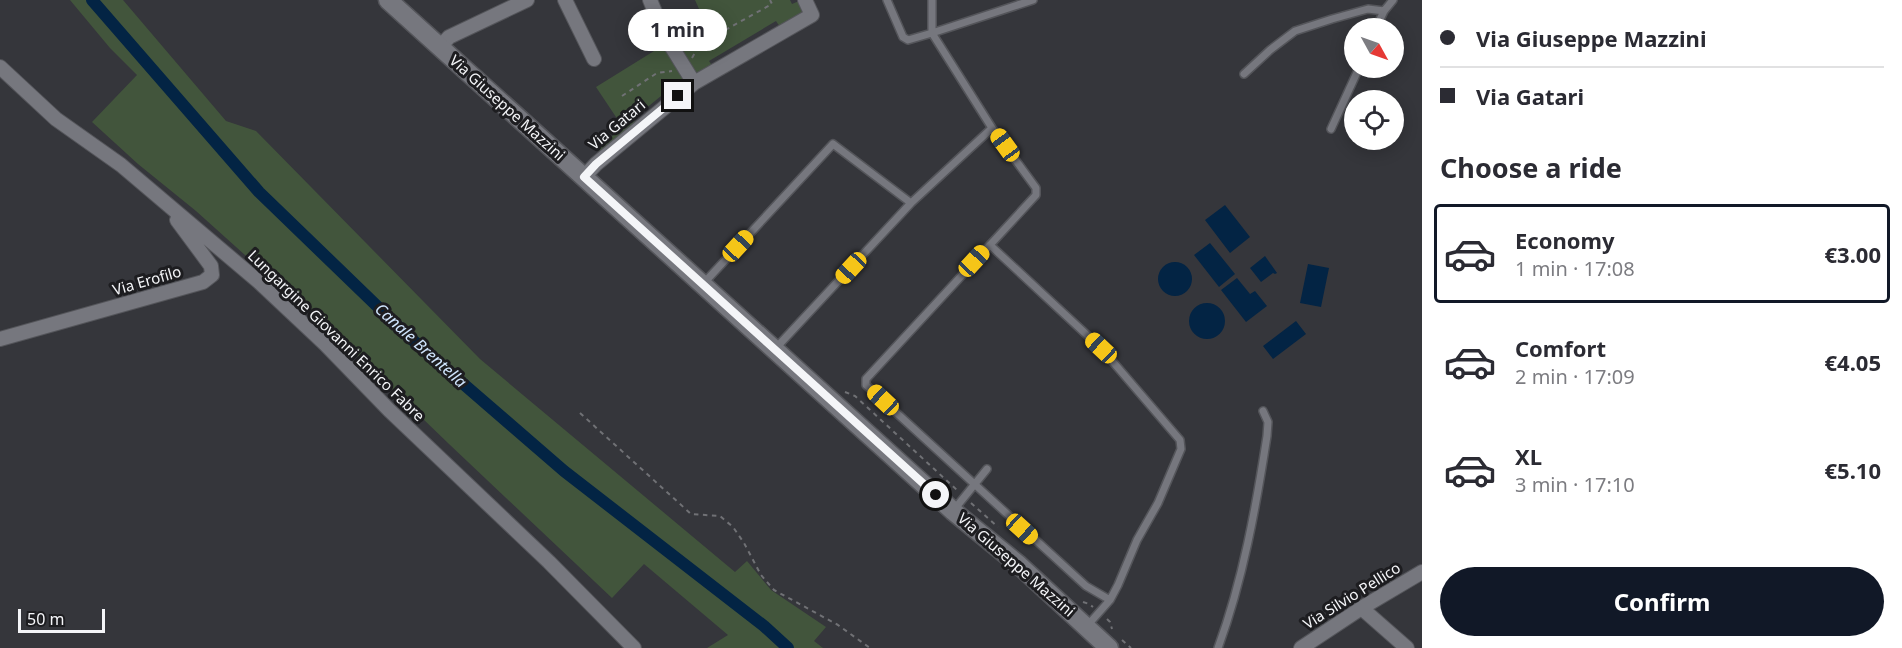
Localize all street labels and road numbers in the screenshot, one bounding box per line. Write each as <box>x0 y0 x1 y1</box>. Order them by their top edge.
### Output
street label: Via Giuseppe Mazzini <box>446 50 570 164</box>
street label: Via Gatari <box>584 95 649 154</box>
street label: Lungargine Giovanni Enrico Fabre <box>244 245 429 425</box>
street label: Via Erofilo <box>110 261 183 299</box>
street label: Via Giuseppe Mazzini <box>954 508 1079 621</box>
street label: Via Silvio Pellico <box>1299 557 1404 633</box>

